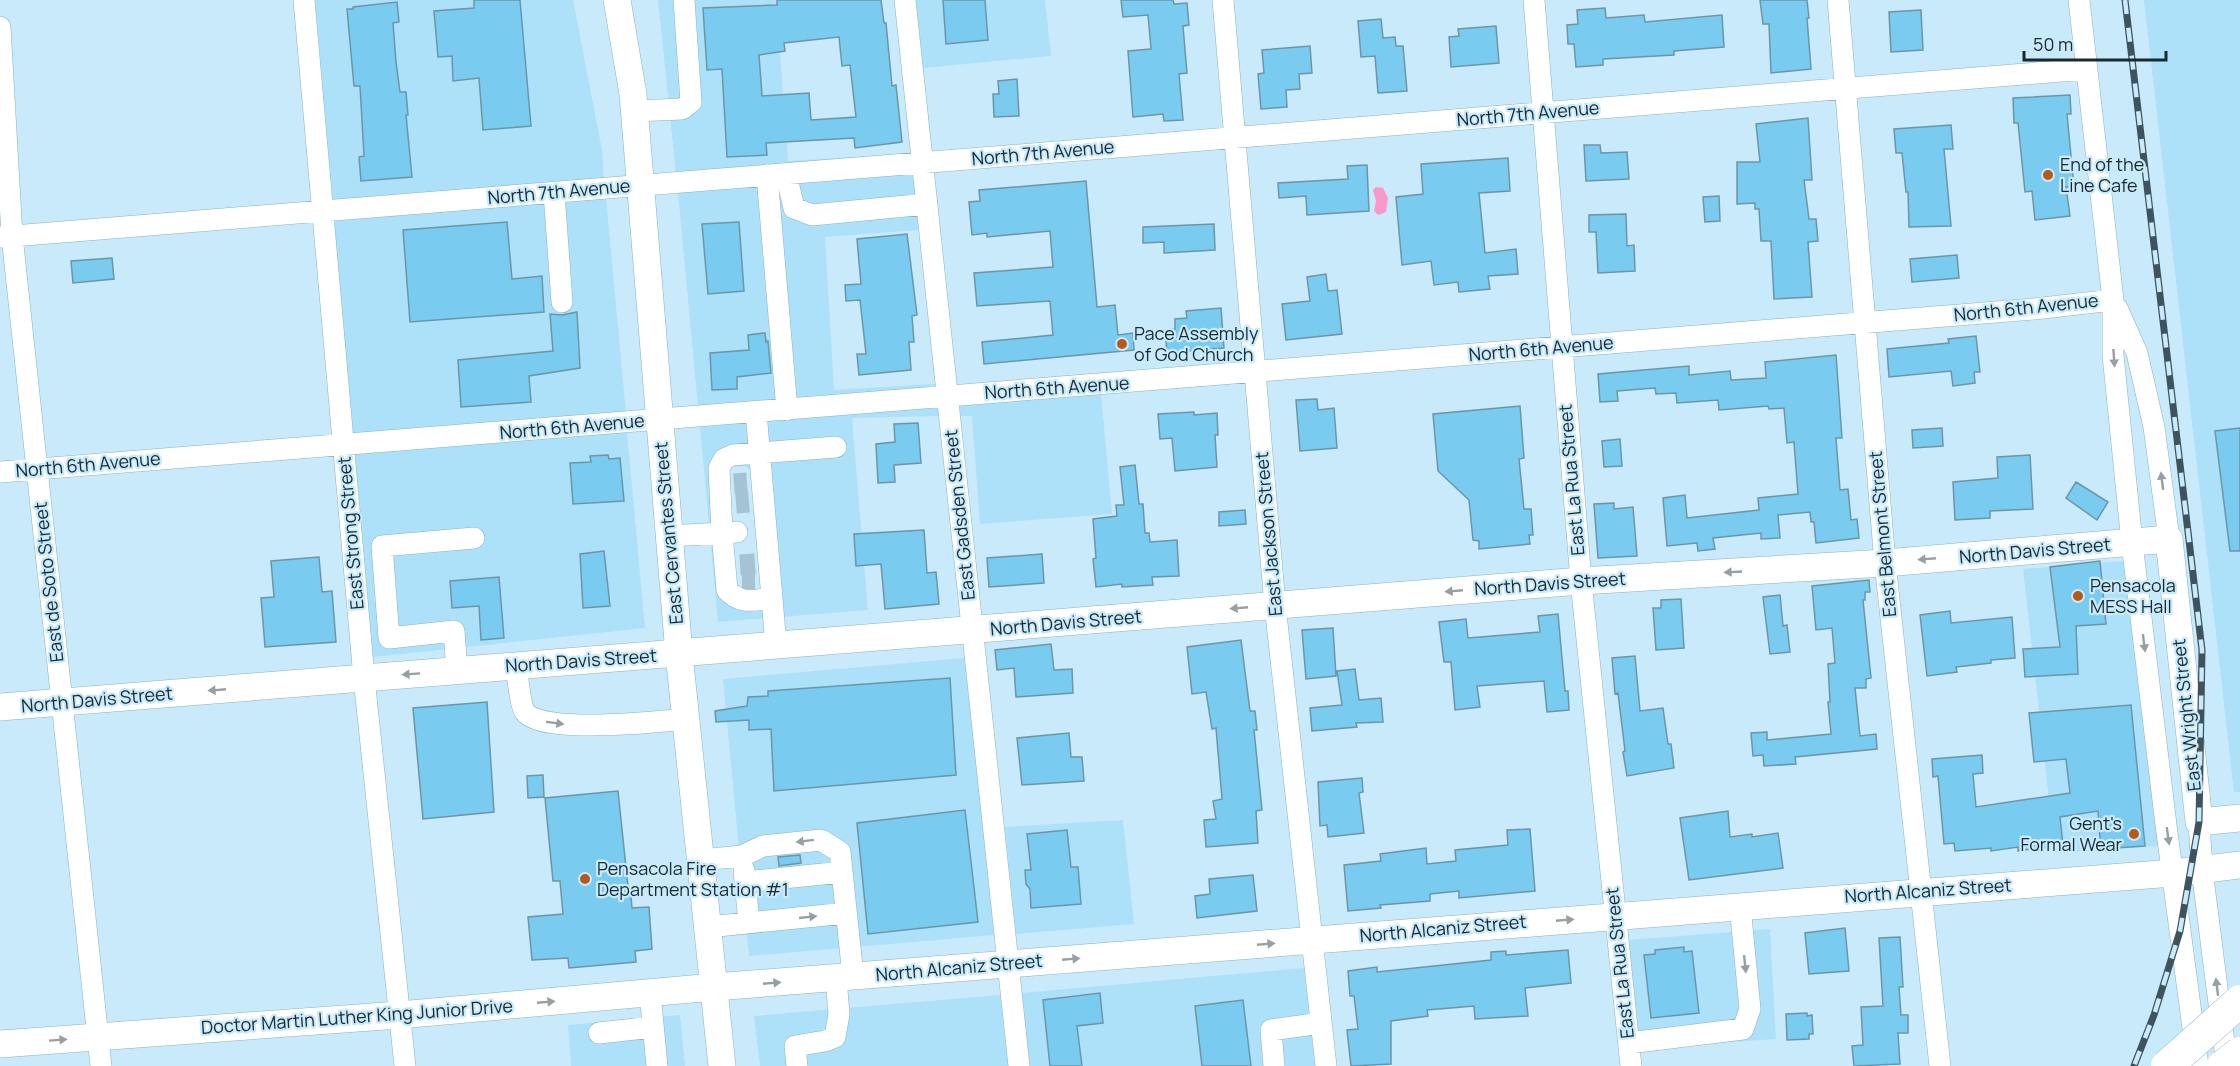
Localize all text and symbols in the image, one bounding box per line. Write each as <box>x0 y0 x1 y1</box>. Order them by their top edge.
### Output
scale bar <box>2024 24 2166 62</box>
text: 50 m <box>2033 32 2073 56</box>
street label: North 7th Avenue <box>1456 95 1600 131</box>
street label: North 7th Avenue <box>971 134 1115 170</box>
place label: End of the Line Cafe <box>2060 152 2144 197</box>
marker: End of the Line Cafe <box>2041 168 2055 182</box>
street label: North 7th Avenue <box>487 173 631 209</box>
street label: North 6th Avenue <box>1952 287 2099 327</box>
place label: Pace Assembly of God Church <box>1134 321 1259 366</box>
street label: North 6th Avenue <box>1468 330 1614 366</box>
marker: Pace Assembly of God Church <box>1115 337 1129 351</box>
one-way arrow <box>2109 349 2119 368</box>
street label: North 6th Avenue <box>984 370 1130 404</box>
street label: East La Rua Street <box>1552 403 1590 557</box>
street label: North 6th Avenue <box>499 408 645 444</box>
street label: East Gadsden Street <box>938 429 980 602</box>
street label: East Cervantes Street <box>648 441 688 625</box>
street label: North 6th Avenue <box>15 446 161 482</box>
street label: East Belmont Street <box>1863 450 1901 618</box>
street label: East Jackson Street <box>1249 451 1287 617</box>
street label: East Strong Street <box>331 456 369 611</box>
one-way arrow <box>2158 472 2167 491</box>
street label: East de Soto Street <box>28 501 68 663</box>
street label: North Davis Street <box>1958 531 2112 569</box>
one-way arrow <box>1918 555 1937 564</box>
street label: North Davis Street <box>1473 566 1627 600</box>
one-way arrow <box>1723 567 1742 576</box>
place label: Pensacola MESS Hall <box>2090 573 2176 618</box>
one-way arrow <box>1445 586 1464 596</box>
marker: Pensacola MESS Hall <box>2071 589 2085 603</box>
street label: North Davis Street <box>989 603 1143 641</box>
one-way arrow <box>1229 604 1248 613</box>
one-way arrow <box>2139 633 2149 652</box>
street label: East Wright Street <box>2166 638 2206 792</box>
street label: North Davis Street <box>504 643 658 677</box>
one-way arrow <box>401 669 420 679</box>
street label: North Davis Street <box>20 680 174 718</box>
one-way arrow <box>207 685 226 695</box>
one-way arrow <box>545 718 564 727</box>
place label: Gent's Formal Wear <box>2020 811 2123 856</box>
marker: Gent's Formal Wear <box>2127 827 2141 841</box>
one-way arrow <box>2163 827 2172 846</box>
one-way arrow <box>795 837 814 846</box>
place label: Pensacola Fire Department Station #1 <box>597 856 789 901</box>
marker: Pensacola Fire Department Station #1 <box>578 872 592 886</box>
street label: North Alcaniz Street <box>1844 872 2012 908</box>
street label: East La Rua Street <box>1599 886 1639 1040</box>
street label: North Alcaniz Street <box>1359 909 1527 947</box>
one-way arrow <box>798 912 817 922</box>
one-way arrow <box>1555 915 1574 924</box>
one-way arrow <box>1256 939 1275 949</box>
street label: North Alcaniz Street <box>875 948 1043 986</box>
one-way arrow <box>1062 954 1081 964</box>
one-way arrow <box>1740 954 1750 973</box>
one-way arrow <box>763 978 782 987</box>
one-way arrow <box>2212 978 2221 997</box>
street label: Doctor Martin Luther King Junior Drive <box>200 993 514 1039</box>
one-way arrow <box>536 997 555 1007</box>
one-way arrow <box>49 1035 68 1045</box>

